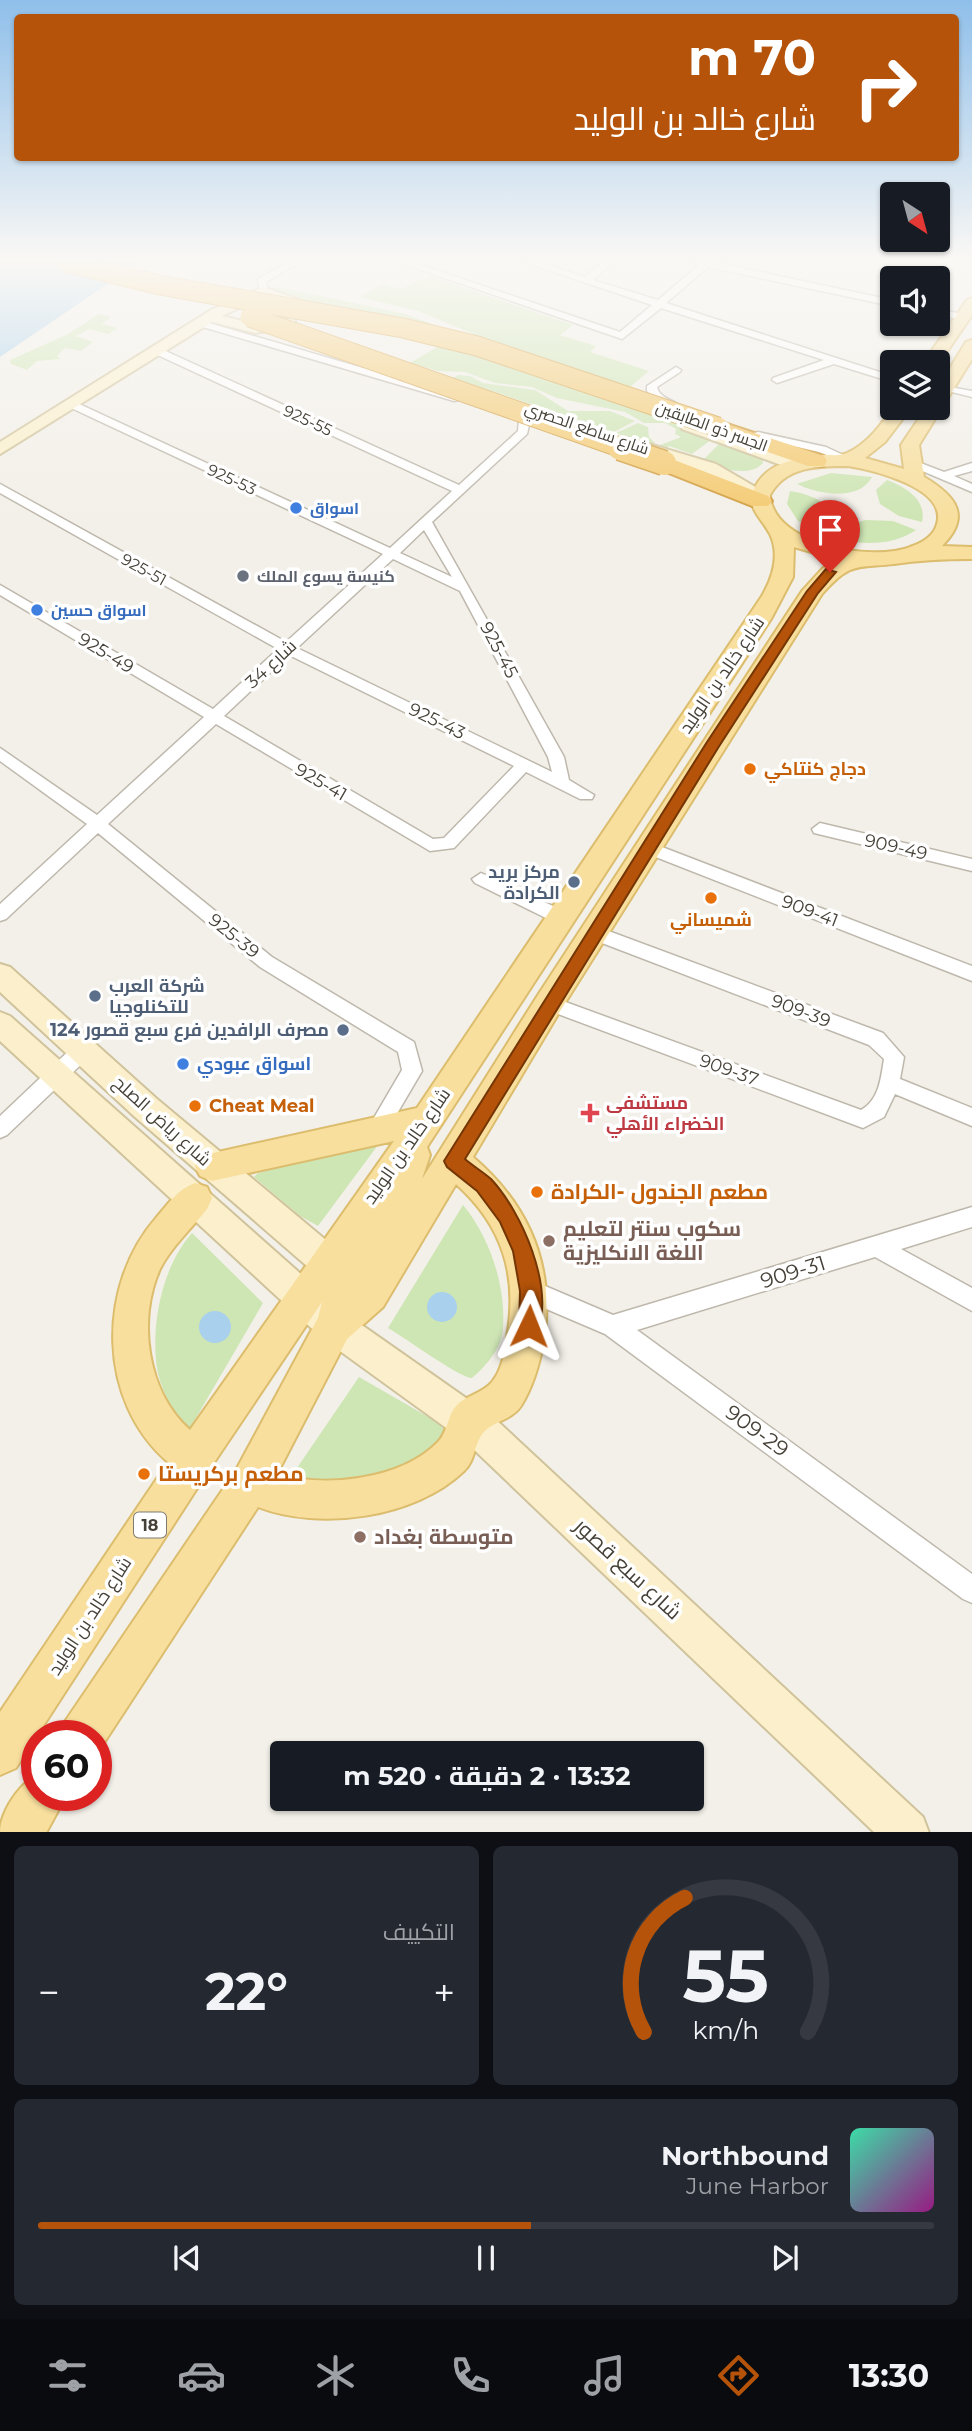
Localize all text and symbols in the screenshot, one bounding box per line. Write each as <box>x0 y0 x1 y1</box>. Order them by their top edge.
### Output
text: 70 m <box>688 28 816 87</box>
icon: right <box>840 42 931 133</box>
text: شارع خالد بن الوليد <box>574 99 816 138</box>
north arrow <box>880 182 950 252</box>
map controls <box>880 182 950 420</box>
button: sound <box>880 266 950 336</box>
button: layers <box>880 350 950 420</box>
street label: الجسر ذو الطابقين <box>653 397 770 456</box>
street label: شارع ساطع الحصري <box>521 398 651 462</box>
street label: 925-55 <box>280 401 335 440</box>
street label: 925-53 <box>204 460 259 499</box>
place label: اسواق <box>310 499 359 518</box>
marker: اسواق <box>288 500 304 516</box>
pin <box>800 500 860 572</box>
icon: arrive <box>811 511 849 549</box>
street label: 925-51 <box>118 549 170 590</box>
place label: كنيسة يسوع الملك <box>257 567 395 587</box>
marker: كنيسة يسوع الملك <box>235 568 251 584</box>
place label: اسواق حسين <box>51 601 147 620</box>
marker: اسواق حسين <box>29 602 45 618</box>
street label: شارع خالد بن الوليد <box>675 612 770 738</box>
street label: 925-45 <box>475 618 523 682</box>
street label: 925-49 <box>74 628 138 678</box>
street label: شارع 34 <box>241 635 302 694</box>
street label: 925-43 <box>405 698 469 744</box>
street label: 925-41 <box>291 758 351 806</box>
place label: دجاج كنتاكي <box>764 758 866 784</box>
marker: دجاج كنتاكي <box>742 761 758 777</box>
street label: 909-49 <box>862 829 930 865</box>
place label: مركز بريد الكرادة <box>488 861 560 904</box>
marker: مركز بريد الكرادة <box>566 874 582 890</box>
marker: شميساني <box>703 890 719 906</box>
street label: 909-41 <box>779 890 841 932</box>
street label: 925-39 <box>204 909 264 963</box>
place label: شميساني <box>670 909 752 935</box>
place label: شركة العرب للتكنلوجيا <box>109 975 205 1018</box>
marker: شركة العرب للتكنلوجيا <box>87 988 103 1004</box>
street label: 909-39 <box>768 990 834 1032</box>
place label: مصرف الرافدين فرع سبع قصور 124 <box>50 1019 329 1042</box>
marker: مصرف الرافدين فرع سبع قصور 124 <box>335 1022 351 1038</box>
street label: 909-37 <box>697 1049 761 1091</box>
place label: اسواق عبودي <box>197 1053 311 1078</box>
marker: اسواق عبودي <box>175 1056 191 1072</box>
street label: شارع رياض الصلح <box>108 1071 215 1171</box>
street label: شارع خالد بن الوليد <box>359 1084 456 1209</box>
place label: مستشفى الخضراء الأهلي <box>606 1092 724 1139</box>
place label: Cheat Meal <box>209 1095 314 1117</box>
marker: Cheat Meal <box>187 1098 203 1114</box>
marker: مستشفى الخضراء الأهلي <box>580 1103 600 1123</box>
place label: مطعم الجندول -الكرادة <box>551 1179 768 1206</box>
marker: مطعم الجندول -الكرادة <box>529 1184 545 1200</box>
place label: سكوب سنتر لتعليم اللغة الانكليزية <box>563 1216 741 1265</box>
marker: سكوب سنتر لتعليم اللغة الانكليزية <box>541 1233 557 1249</box>
street label: 909-31 <box>757 1250 828 1293</box>
position arrow <box>492 1289 566 1363</box>
street label: 909-29 <box>721 1399 794 1462</box>
place label: مطعم بركريستا <box>158 1461 304 1488</box>
marker: مطعم بركريستا <box>136 1466 152 1482</box>
road number: 18 <box>134 1512 166 1538</box>
street label: شارع سبع قصور <box>568 1512 687 1626</box>
place label: متوسطة بغداد <box>374 1524 514 1550</box>
marker: متوسطة بغداد <box>352 1529 368 1545</box>
street label: شارع خالد بن الوليد <box>44 1553 137 1680</box>
speed limit sign: 60 <box>21 1720 112 1811</box>
text: 13:32 · 2 دقيقة · 520 m <box>343 1760 631 1792</box>
text: التكييف <box>383 1918 455 1946</box>
text: 55 <box>682 1932 769 2020</box>
text: 22° <box>205 1960 288 2023</box>
text: − <box>38 1969 60 2016</box>
text: + <box>433 1969 455 2016</box>
text: km/h <box>692 2014 759 2044</box>
text: Northbound <box>661 2140 829 2172</box>
text: June Harbor <box>686 2172 829 2200</box>
icon: previous <box>168 2239 206 2277</box>
icon: pause <box>467 2239 505 2277</box>
icon: next <box>766 2239 804 2277</box>
icon: filters <box>43 2351 92 2400</box>
icon: car <box>177 2351 226 2400</box>
icon: climate <box>311 2351 360 2400</box>
icon: phone <box>446 2351 495 2400</box>
icon: music <box>580 2351 629 2400</box>
icon: directions <box>714 2351 763 2400</box>
text: 13:30 <box>849 2356 929 2395</box>

